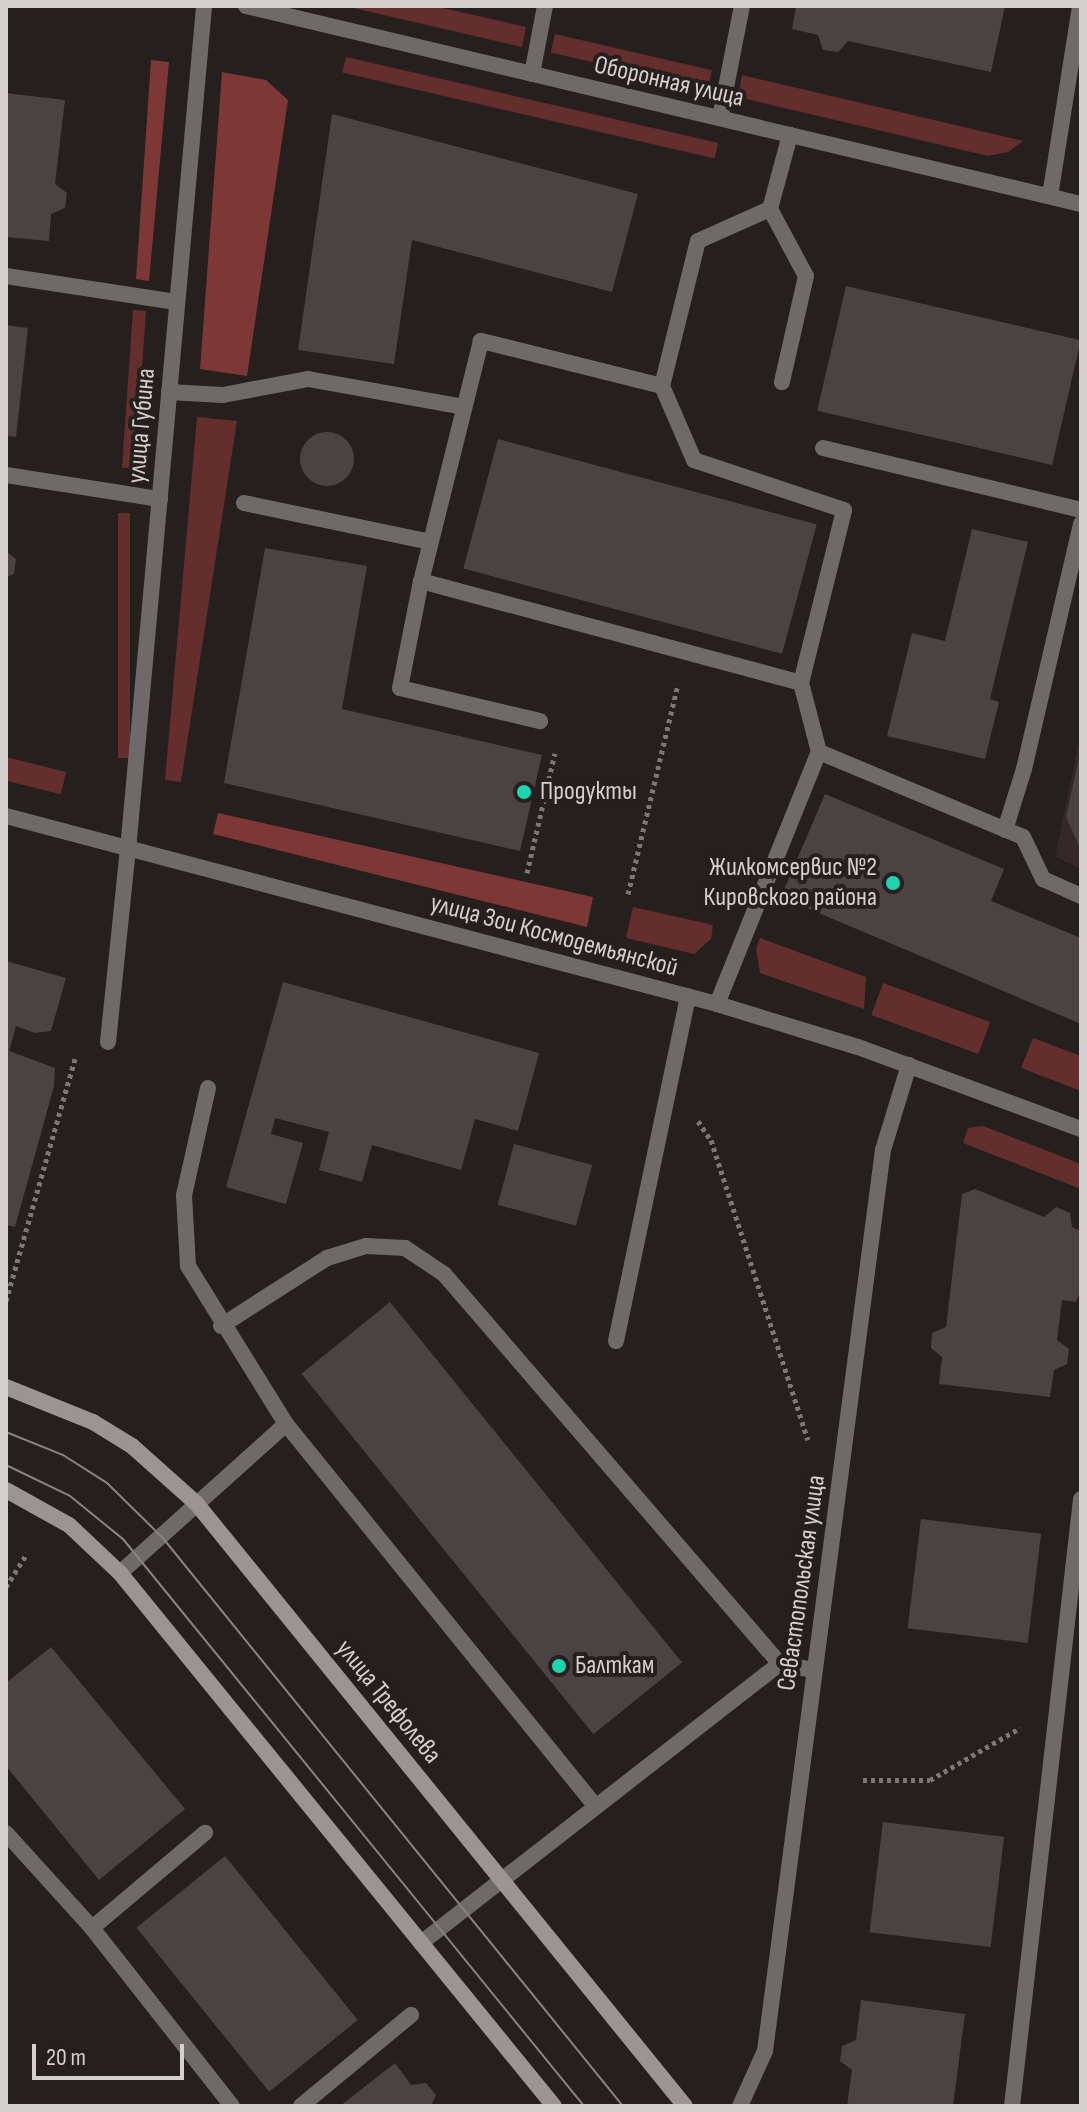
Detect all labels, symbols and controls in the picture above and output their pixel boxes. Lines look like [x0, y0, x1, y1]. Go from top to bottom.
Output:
street label: Оборонная улица [591, 50, 747, 114]
street label: улица Губина [121, 367, 163, 485]
place label: Продукты [540, 776, 637, 808]
marker: Продукты [515, 783, 533, 801]
place label: Жилкомсервис №2 Кировского района [704, 852, 877, 914]
marker: Жилкомсервис №2 Кировского района [884, 874, 902, 892]
street label: улица Зои Космодемьянской [427, 888, 681, 984]
street label: Севастопольская улица [771, 1473, 833, 1693]
street label: улица Трефолева [329, 1634, 447, 1770]
place label: Балткам [575, 1650, 655, 1682]
marker: Балткам [550, 1657, 568, 1675]
scale bar [36, 2028, 188, 2078]
text: 20 m [46, 2043, 86, 2072]

